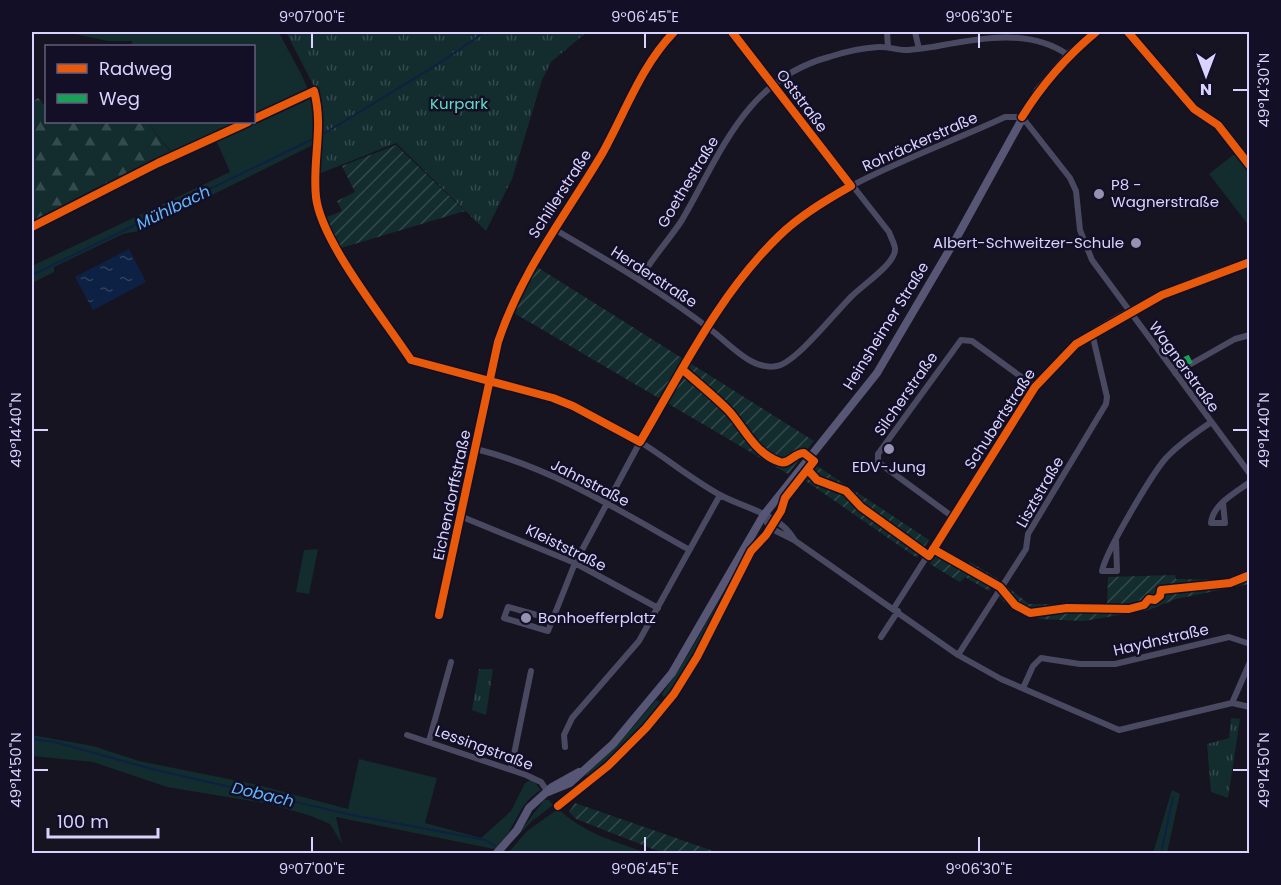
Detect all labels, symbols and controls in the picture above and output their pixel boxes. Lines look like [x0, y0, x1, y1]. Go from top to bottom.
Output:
text: 9°07'00"E [279, 6, 345, 27]
text: 9°06'45"E [611, 6, 679, 27]
text: 9°06'30"E [945, 6, 1013, 27]
legend [45, 45, 255, 123]
north arrow [1176, 45, 1236, 105]
text: 49°14'30"N [1253, 53, 1274, 127]
text: Radweg [99, 56, 172, 81]
street label: Oststraße [772, 65, 833, 136]
text: N [1200, 78, 1212, 101]
text: Weg [99, 86, 140, 111]
park label: Kurpark [430, 93, 488, 114]
street label: Rohräckerstraße [859, 107, 981, 176]
street label: Goethestraße [652, 132, 723, 232]
street label: Schillerstraße [523, 145, 596, 242]
place label: P8 - Wagnerstraße [1111, 174, 1219, 212]
water label: Mühlbach [132, 180, 214, 235]
marker: P8 - Wagnerstraße [1092, 187, 1106, 201]
place label: Albert-Schweitzer-Schule [933, 232, 1124, 253]
marker: Albert-Schweitzer-Schule [1129, 236, 1143, 250]
street label: Herderstraße [607, 241, 701, 312]
street label: Heinsheimer Straße [838, 258, 933, 394]
street label: Wagnerstraße [1144, 317, 1225, 417]
street label: Silcherstraße [869, 347, 942, 440]
street label: Schubertstraße [959, 364, 1040, 473]
text: 49°14'40"N [5, 392, 26, 468]
text: 49°14'40"N [1253, 392, 1274, 468]
street label: Eichendorffstraße [427, 428, 476, 562]
marker: EDV-Jung [882, 442, 896, 456]
street label: Lisztstraße [1011, 452, 1068, 531]
street label: Jahnstraße [547, 454, 633, 511]
place label: EDV-Jung [852, 456, 926, 477]
street label: Kleiststraße [522, 519, 610, 576]
place label: Bonhoefferplatz [538, 607, 656, 628]
marker: Bonhoefferplatz [519, 611, 533, 625]
street label: Haydnstraße [1111, 618, 1211, 661]
street label: Lessingstraße [432, 720, 536, 775]
text: 49°14'50"N [5, 732, 26, 808]
text: 49°14'50"N [1253, 732, 1274, 808]
water label: Dobach [230, 776, 296, 813]
scale bar [48, 801, 158, 839]
text: 100 m [57, 809, 109, 834]
text: 9°07'00"E [279, 858, 345, 879]
text: 9°06'45"E [611, 858, 679, 879]
text: 9°06'30"E [945, 858, 1013, 879]

